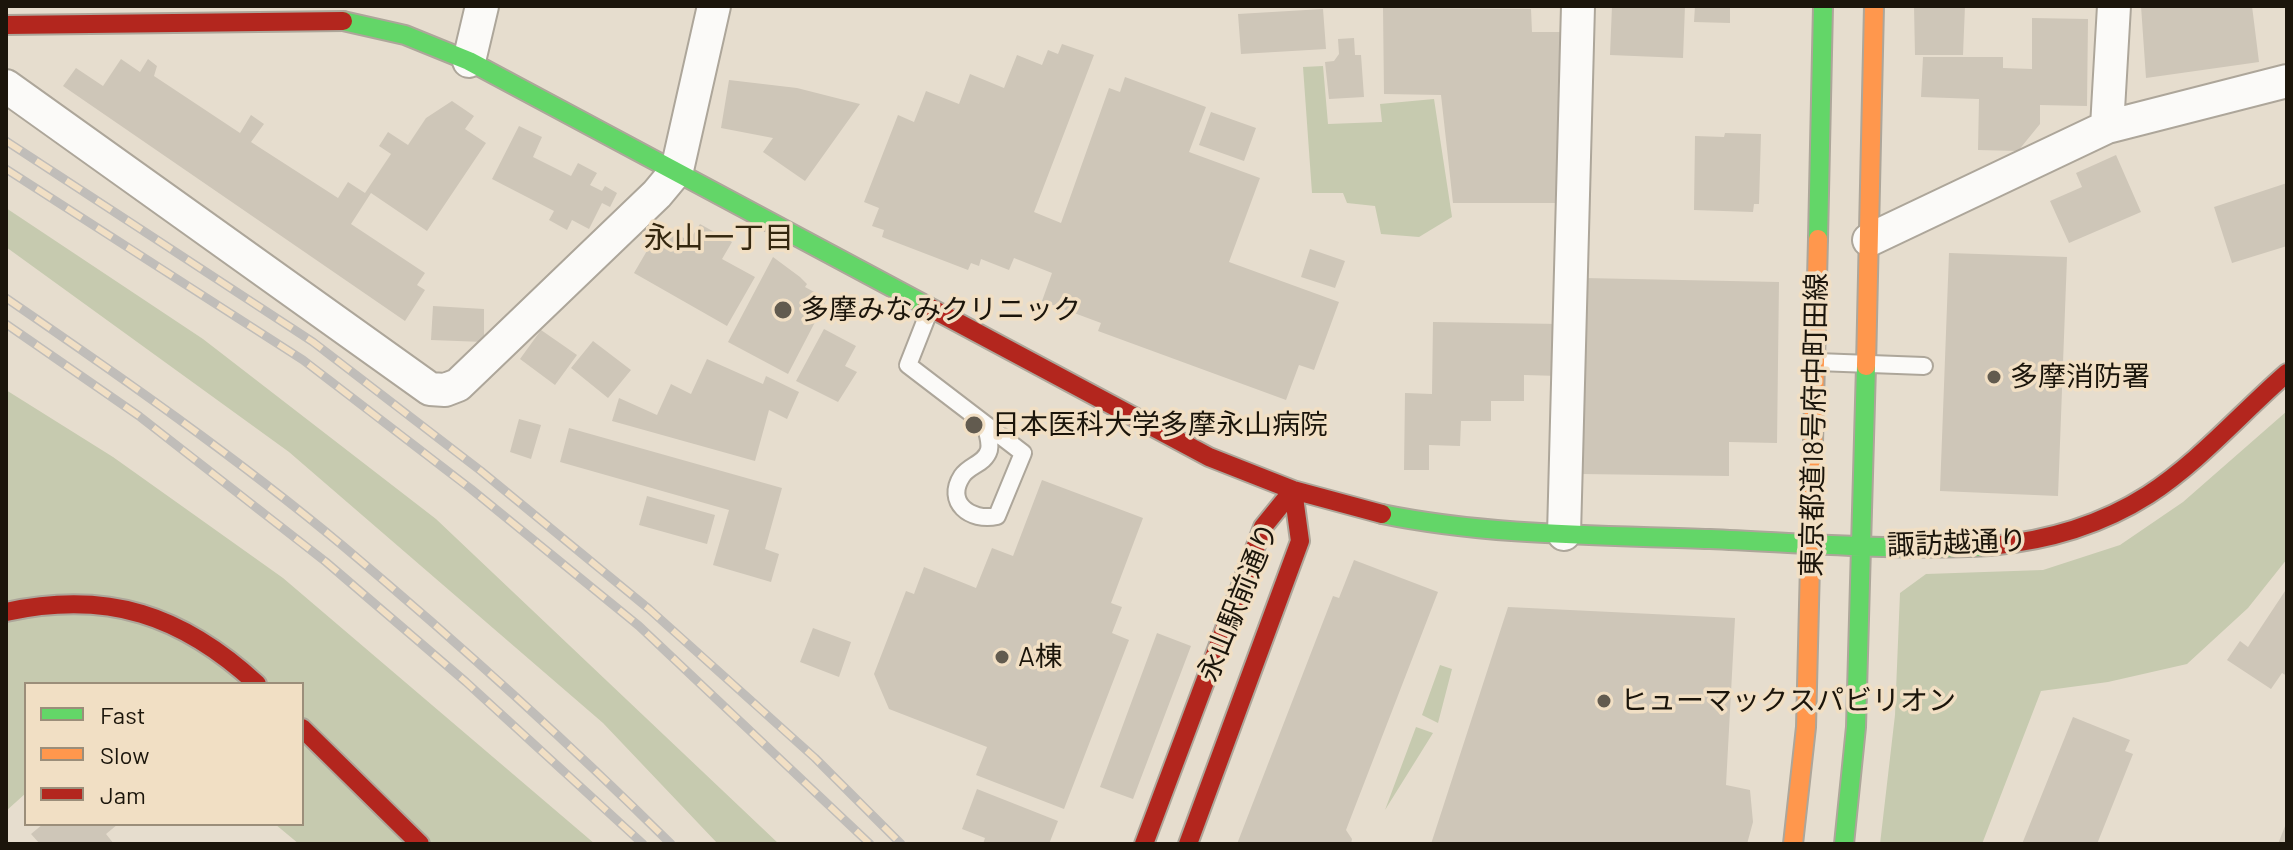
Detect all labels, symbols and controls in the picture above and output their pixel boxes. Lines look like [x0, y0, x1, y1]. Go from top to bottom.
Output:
district label: 永山一丁目 [644, 220, 794, 256]
street label: 東京都道18号府中町田線 [1795, 273, 1833, 577]
place label: 多摩みなみクリニック [801, 293, 1081, 327]
marker: 多摩みなみクリニック [772, 299, 794, 321]
place label: 多摩消防署 [2010, 360, 2150, 394]
marker: 多摩消防署 [1985, 368, 2003, 386]
place label: 日本医科大学多摩永山病院 [992, 408, 1328, 442]
marker: 日本医科大学多摩永山病院 [963, 414, 985, 436]
street label: 永山駅前通り [1191, 518, 1285, 686]
street label: 諏訪越通り [1886, 524, 2028, 562]
place label: A棟 [1018, 640, 1063, 674]
marker: A棟 [993, 648, 1011, 666]
legend [24, 682, 304, 826]
place label: ヒューマックスパビリオン [1620, 684, 1956, 718]
marker: ヒューマックスパビリオン [1595, 692, 1613, 710]
text: Fast [100, 700, 145, 729]
text: Slow [100, 740, 149, 769]
text: Jam [100, 780, 146, 809]

